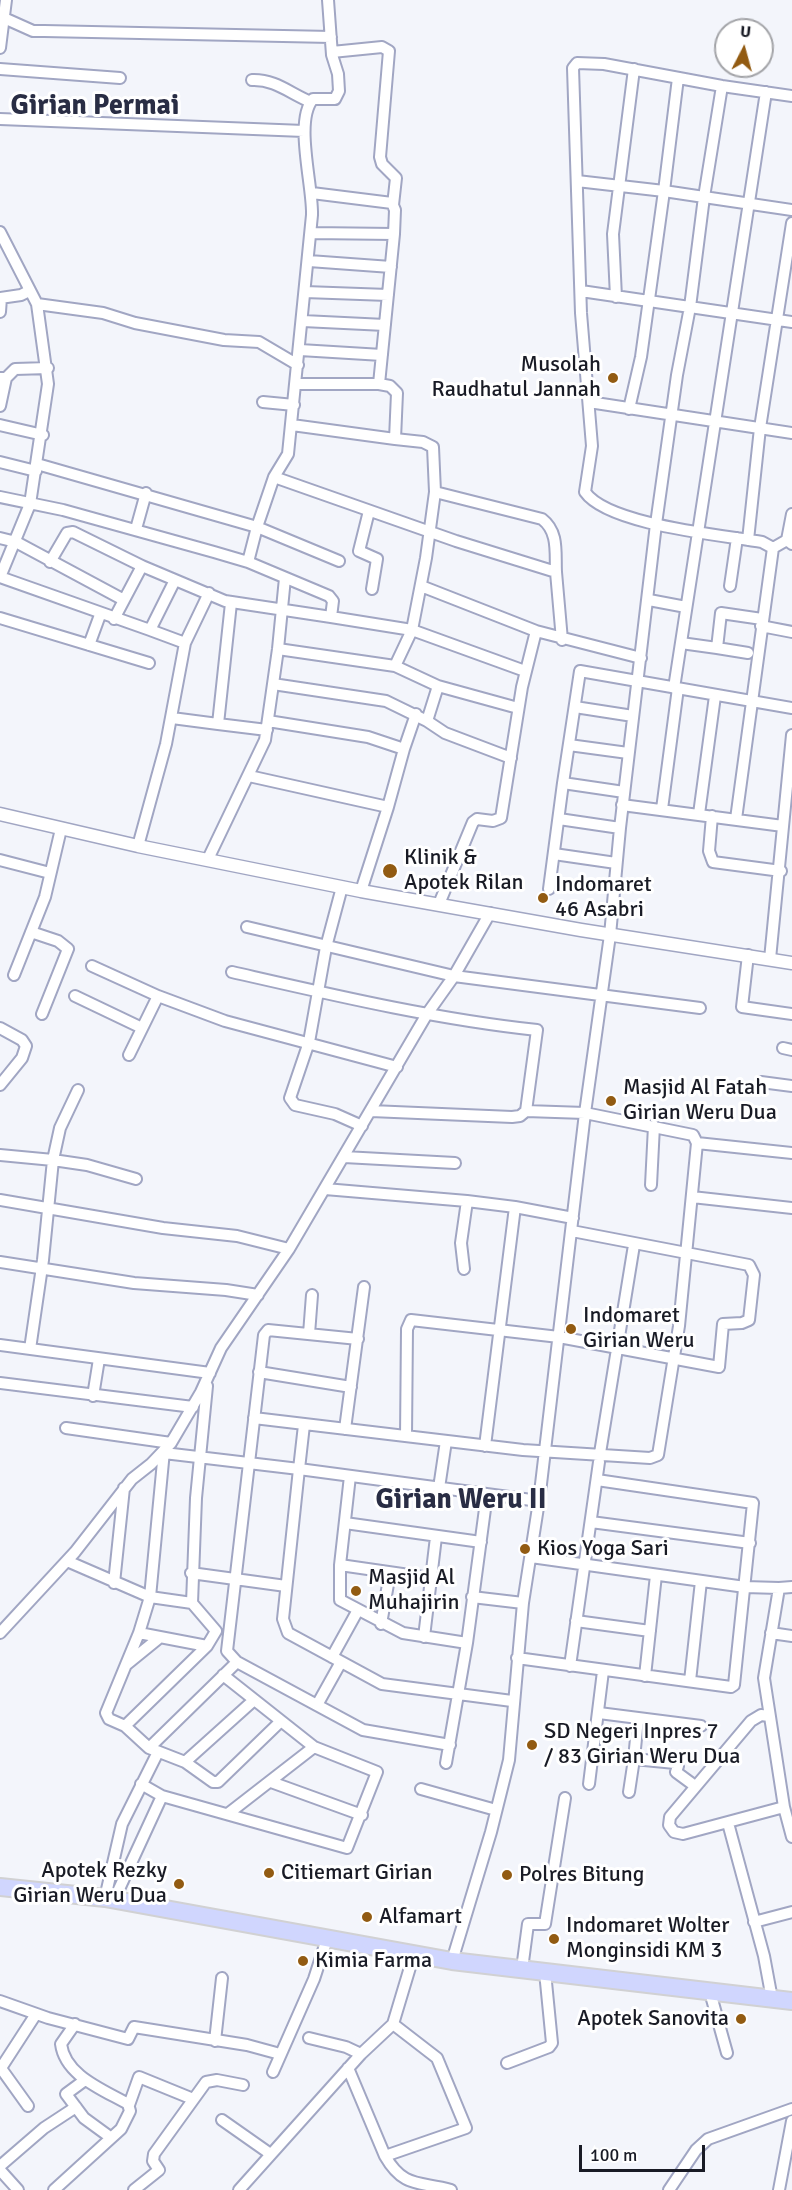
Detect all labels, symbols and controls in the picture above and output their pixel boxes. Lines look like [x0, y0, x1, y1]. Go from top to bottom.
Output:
north arrow [714, 18, 774, 78]
text: U [739, 22, 752, 43]
district label: Girian Permai [11, 90, 179, 124]
place label: Musolah Raudhatul Jannah [432, 352, 601, 404]
marker: Musolah Raudhatul Jannah [606, 371, 620, 385]
place label: Klinik & Apotek Rilan [404, 845, 524, 896]
marker: Klinik & Apotek Rilan [381, 862, 399, 880]
place label: Indomaret 46 Asabri [555, 872, 652, 924]
marker: Indomaret 46 Asabri [536, 891, 550, 905]
place label: Masjid Al Fatah Girian Weru Dua [623, 1075, 777, 1126]
marker: Masjid Al Fatah Girian Weru Dua [604, 1094, 618, 1108]
place label: Indomaret Girian Weru [583, 1303, 695, 1354]
marker: Indomaret Girian Weru [564, 1322, 578, 1336]
district label: Girian Weru II [376, 1484, 546, 1518]
place label: Kios Yoga Sari [537, 1536, 669, 1562]
marker: Kios Yoga Sari [518, 1542, 532, 1556]
place label: Masjid Al Muhajirin [368, 1565, 459, 1616]
marker: Masjid Al Muhajirin [349, 1584, 363, 1598]
place label: SD Negeri Inpres 7 / 83 Girian Weru Dua [544, 1719, 741, 1771]
marker: SD Negeri Inpres 7 / 83 Girian Weru Dua [525, 1738, 539, 1752]
place label: Apotek Rezky Girian Weru Dua [13, 1858, 167, 1910]
place label: Citiemart Girian [281, 1860, 432, 1886]
place label: Polres Bitung [519, 1862, 644, 1888]
marker: Citiemart Girian [262, 1866, 276, 1880]
marker: Polres Bitung [500, 1868, 514, 1882]
marker: Apotek Rezky Girian Weru Dua [172, 1877, 186, 1891]
place label: Alfamart [379, 1904, 462, 1930]
marker: Alfamart [360, 1910, 374, 1924]
place label: Indomaret Wolter Monginsidi KM 3 [566, 1913, 729, 1964]
marker: Indomaret Wolter Monginsidi KM 3 [547, 1932, 561, 1946]
place label: Kimia Farma [315, 1948, 432, 1974]
marker: Kimia Farma [296, 1954, 310, 1968]
place label: Apotek Sanovita [577, 2006, 729, 2032]
marker: Apotek Sanovita [734, 2012, 748, 2026]
scale bar [582, 2133, 708, 2171]
text: 100 m [590, 2144, 637, 2166]

